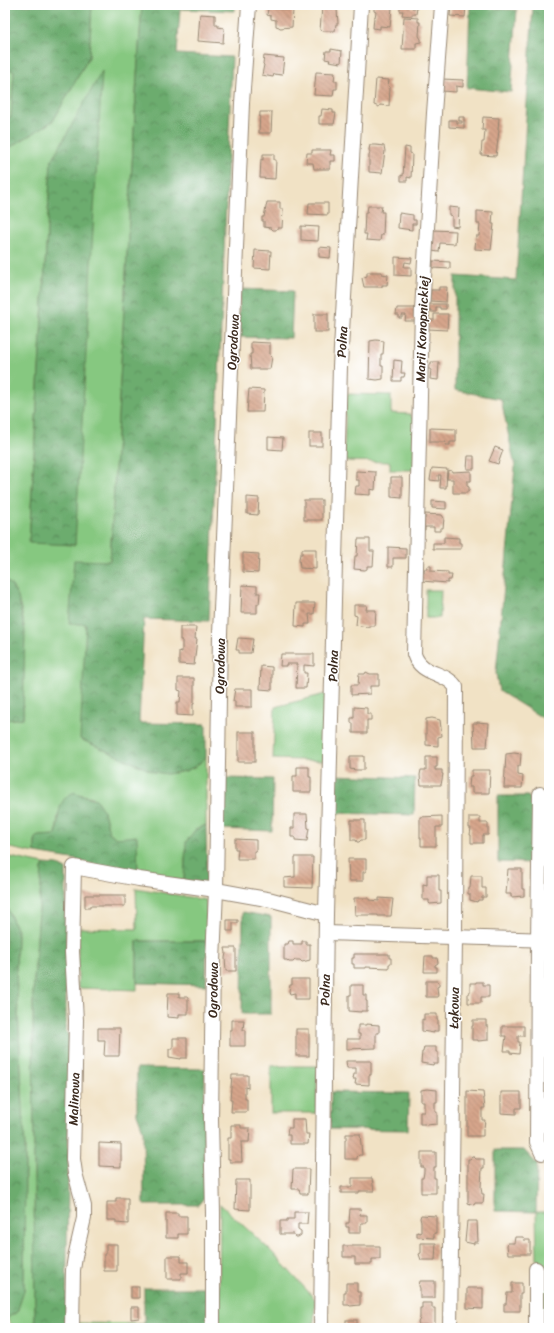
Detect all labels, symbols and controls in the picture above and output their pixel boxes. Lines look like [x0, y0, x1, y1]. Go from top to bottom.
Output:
street label: Marii Konopnickiej [409, 275, 435, 383]
street label: Ogrodowa [220, 313, 246, 371]
street label: Polna [330, 325, 354, 358]
street label: Ogrodowa [208, 637, 232, 694]
street label: Polna [321, 649, 345, 682]
street label: Ogrodowa [201, 961, 225, 1018]
street label: Polna [313, 973, 337, 1006]
street label: Łąkowa [442, 987, 466, 1029]
street label: Malinowa [62, 1071, 86, 1126]

